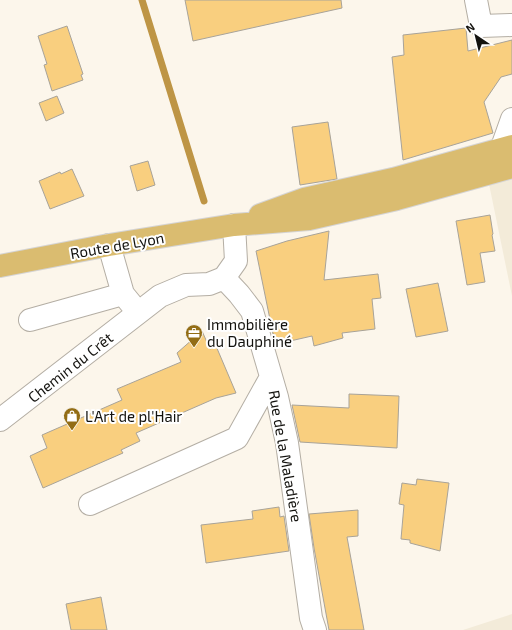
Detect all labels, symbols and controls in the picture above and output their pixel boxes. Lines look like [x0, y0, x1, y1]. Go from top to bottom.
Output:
north arrow [456, 16, 496, 56]
text: N [463, 20, 477, 35]
street label: Route de Lyon [69, 228, 165, 262]
place label: Immobilière du Dauphiné [207, 315, 292, 350]
office icon: Immobilière du Dauphiné [184, 323, 204, 348]
street label: Chemin du Crêt [24, 328, 116, 406]
street label: Rue de la Maladière [266, 389, 306, 523]
shop icon: L'Art de pl'Hair [62, 406, 82, 431]
place label: L'Art de pl'Hair [85, 407, 182, 425]

